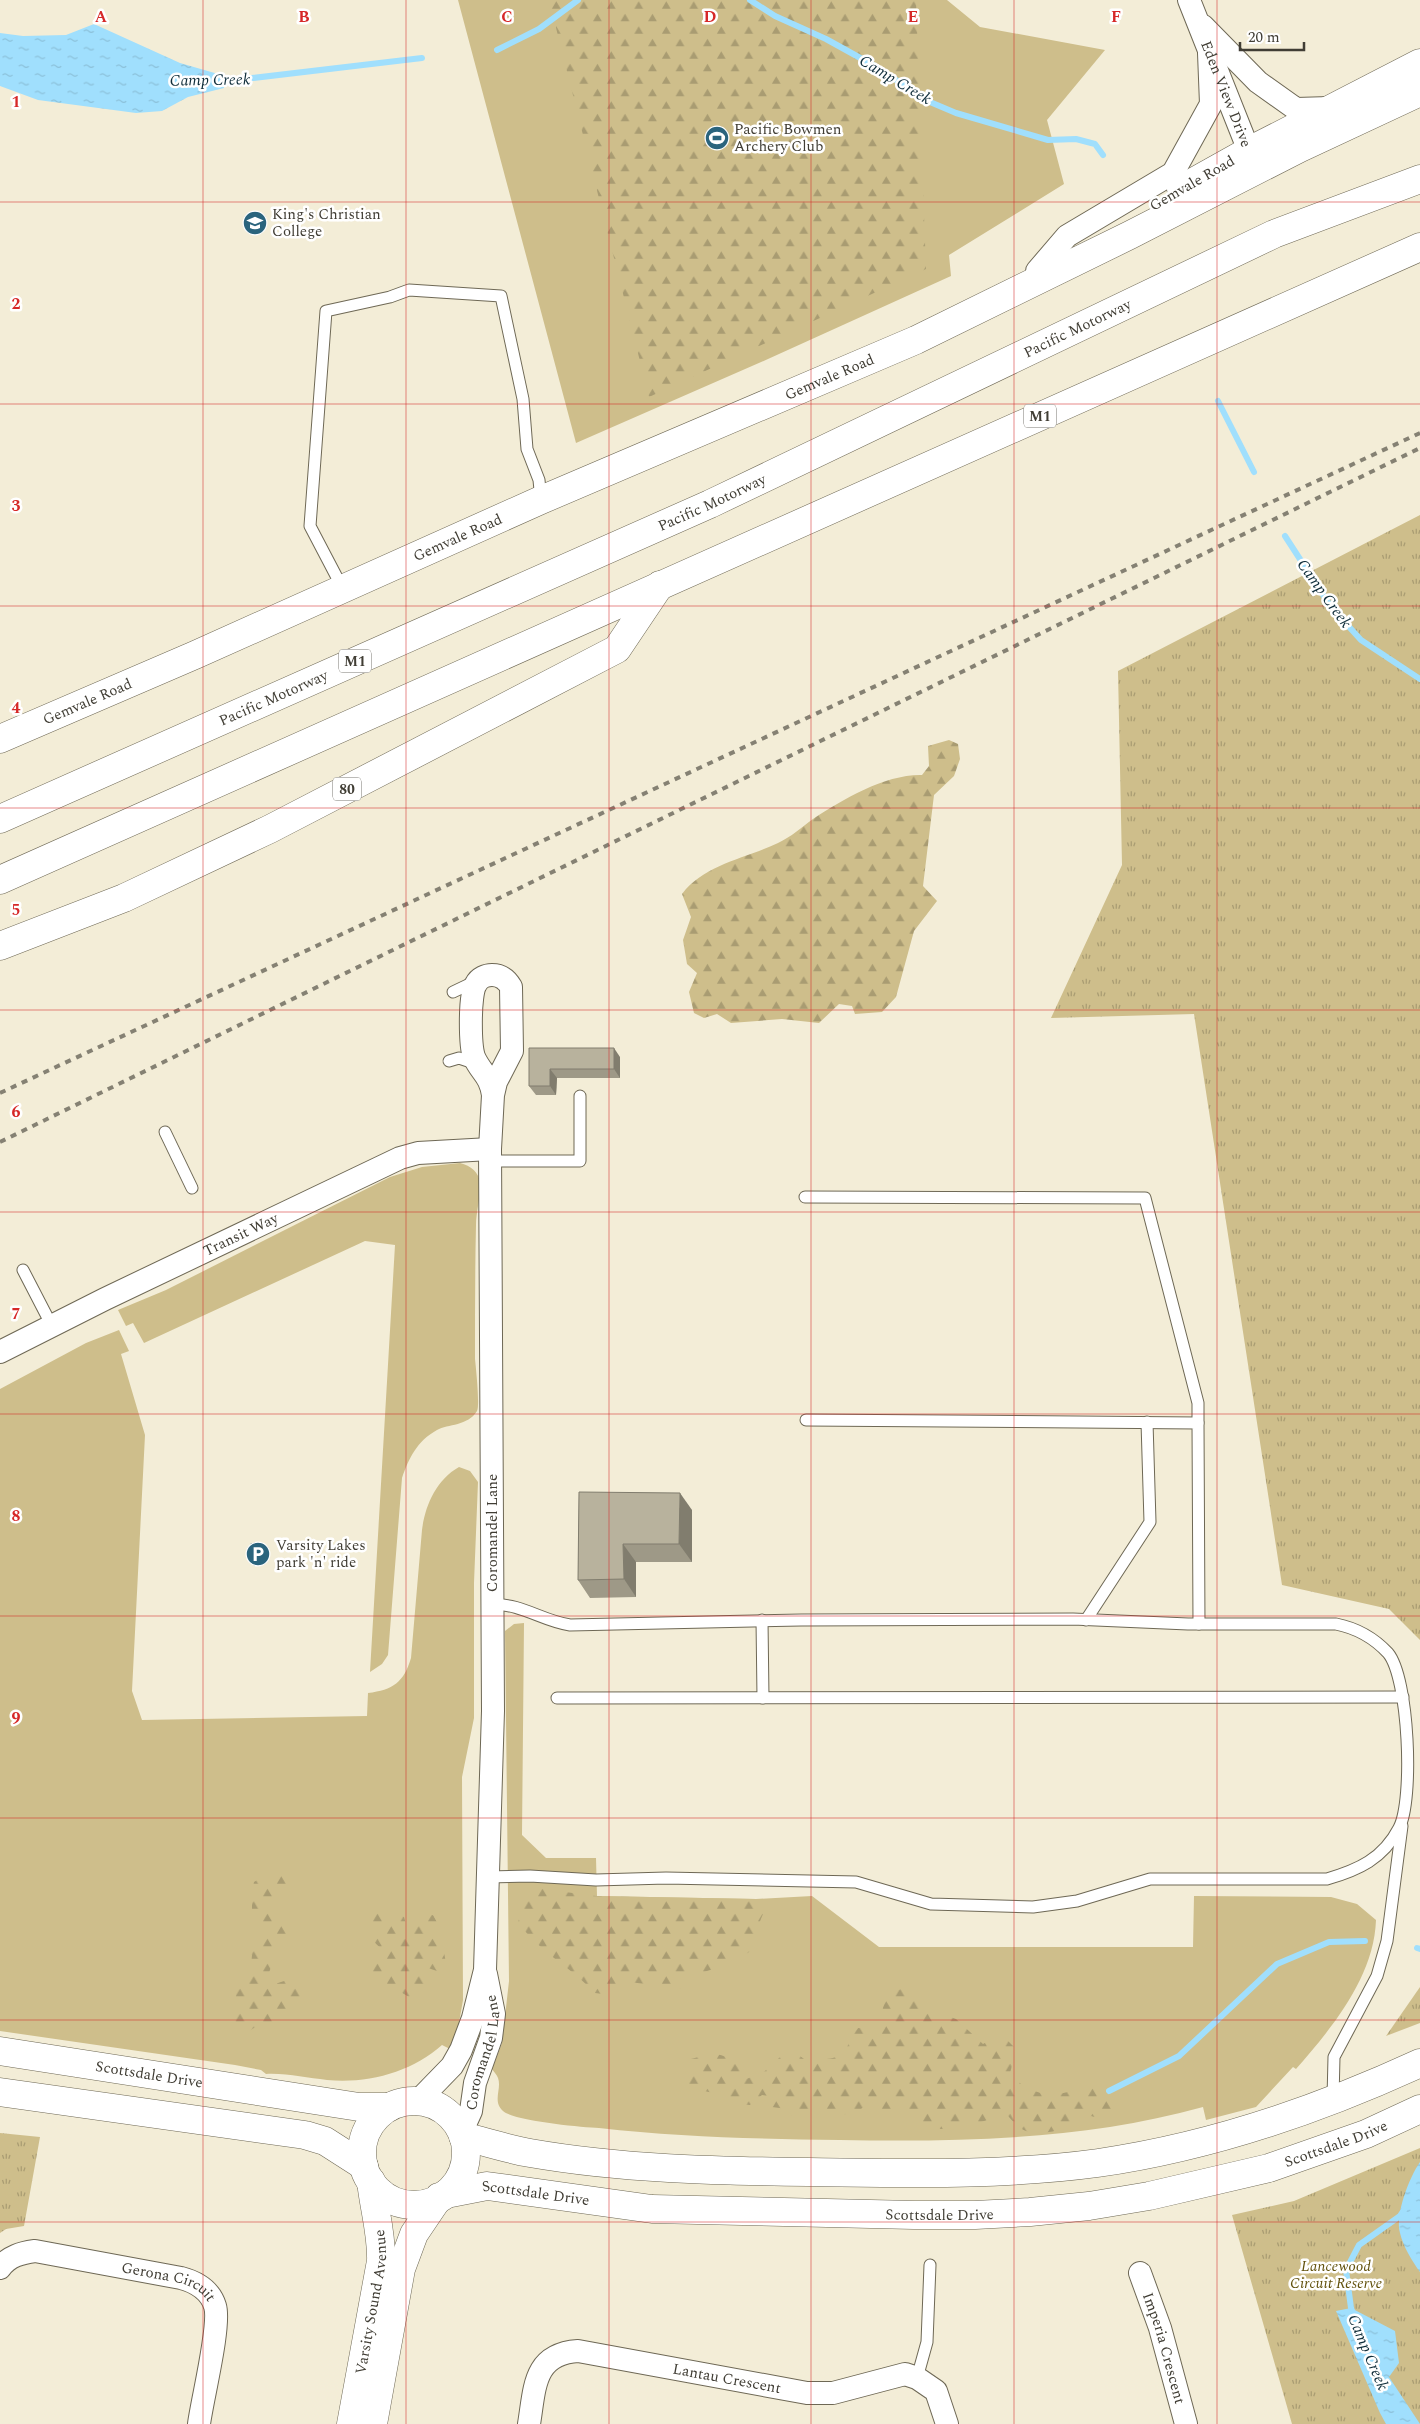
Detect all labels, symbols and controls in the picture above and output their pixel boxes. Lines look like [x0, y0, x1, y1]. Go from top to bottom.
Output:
text: A [95, 5, 108, 29]
text: B [298, 5, 310, 29]
text: C [501, 5, 513, 29]
text: D [704, 5, 717, 29]
text: E [908, 5, 918, 29]
text: F [1111, 5, 1121, 29]
scale bar [1240, 20, 1304, 52]
text: 20 m [1248, 26, 1280, 49]
street label: Eden View Drive [1194, 37, 1257, 151]
water label: Camp Creek [855, 49, 937, 111]
water label: Camp Creek [169, 67, 251, 93]
text: 1 [12, 90, 20, 114]
place label: Pacific Bowmen Archery Club [734, 118, 842, 158]
sports icon: Pacific Bowmen Archery Club [704, 125, 730, 151]
street label: Gemvale Road [1145, 150, 1239, 217]
place label: King's Christian College [272, 203, 381, 243]
school or university icon: King's Christian College [242, 210, 268, 236]
text: 2 [12, 292, 21, 316]
street label: Pacific Motorway [1020, 293, 1136, 364]
street label: Gemvale Road [781, 348, 878, 407]
road number: M1 [1024, 404, 1056, 428]
street label: Pacific Motorway [654, 468, 771, 538]
text: 3 [12, 494, 21, 518]
street label: Gemvale Road [410, 508, 506, 568]
water label: Camp Creek [1291, 554, 1358, 634]
road number: M1 [339, 649, 371, 672]
street label: Pacific Motorway [215, 664, 332, 732]
street label: Gemvale Road [39, 672, 136, 731]
text: 4 [12, 696, 21, 720]
road number: 80 [333, 778, 361, 801]
text: 5 [12, 898, 20, 922]
text: 6 [12, 1100, 21, 1124]
street label: Transit Way [199, 1206, 283, 1262]
text: 7 [12, 1302, 21, 1326]
street label: Coromandel Lane [481, 1474, 504, 1592]
text: 8 [12, 1504, 21, 1528]
place label: Varsity Lakes park 'n' ride [276, 1534, 366, 1574]
parking icon: Varsity Lakes park 'n' ride [245, 1541, 271, 1567]
text: 9 [12, 1706, 21, 1730]
street label: Coromandel Lane [460, 1993, 506, 2112]
street label: Scottsdale Drive [94, 2055, 205, 2094]
street label: Scottsdale Drive [1281, 2115, 1392, 2174]
street label: Scottsdale Drive [480, 2175, 591, 2212]
street label: Scottsdale Drive [885, 2203, 994, 2227]
street label: Varsity Sound Avenue [349, 2228, 393, 2376]
park label: Lancewood Circuit Reserve [1290, 2255, 1382, 2295]
street label: Gerona Circuit [119, 2256, 222, 2306]
street label: Imperia Crescent [1136, 2289, 1191, 2407]
water label: Camp Creek [1341, 2311, 1395, 2395]
street label: Lantau Crescent [671, 2358, 783, 2400]

